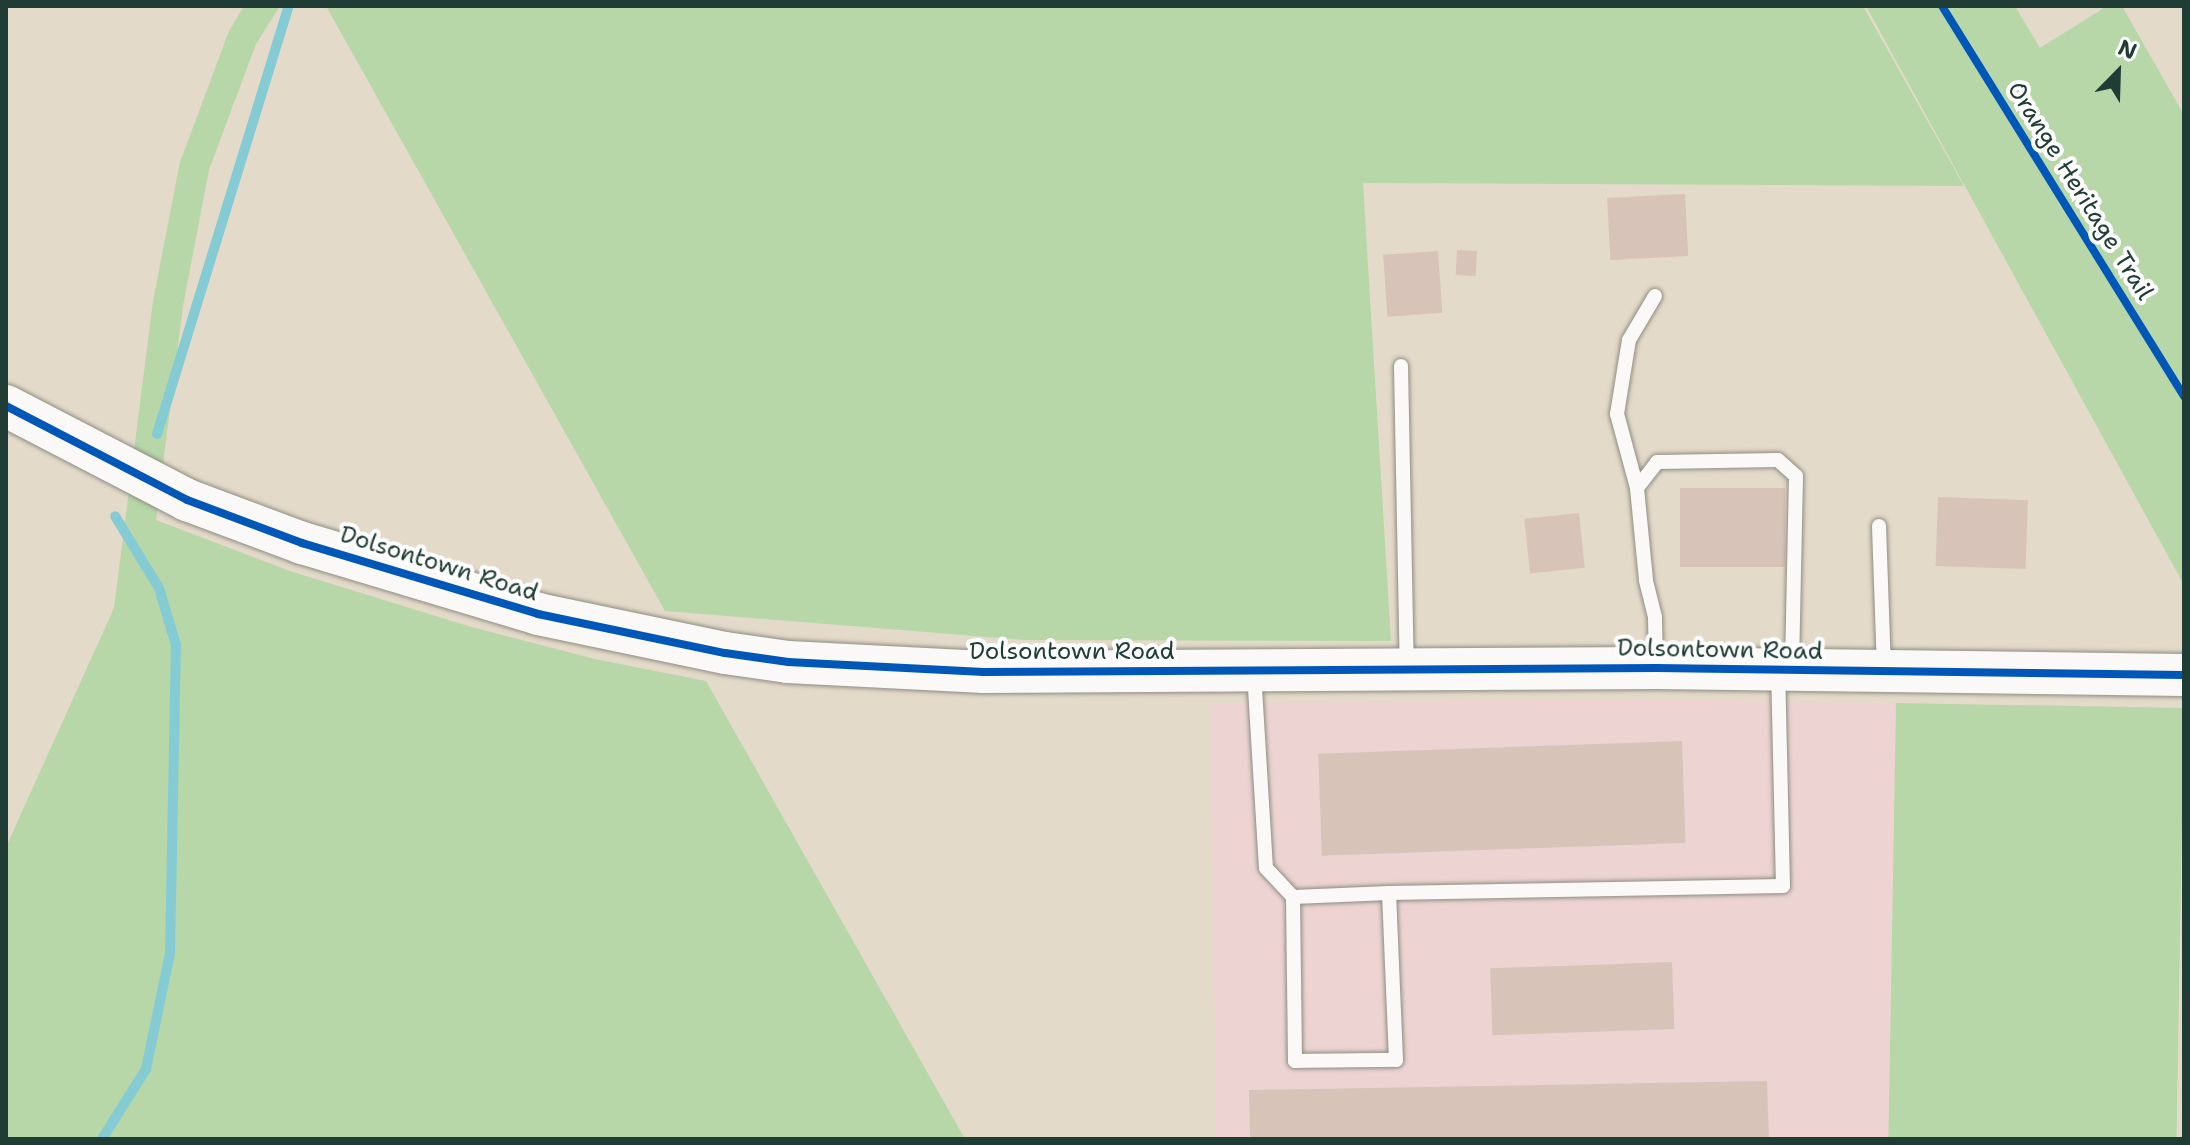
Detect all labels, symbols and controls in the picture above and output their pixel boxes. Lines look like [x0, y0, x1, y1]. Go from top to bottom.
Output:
north arrow [2078, 32, 2158, 112]
text: N [2114, 33, 2141, 66]
street label: Orange Heritage Trail [2001, 76, 2159, 306]
street label: Dolsontown Road [336, 520, 542, 608]
street label: Dolsontown Road [1617, 634, 1823, 666]
street label: Dolsontown Road [969, 638, 1175, 666]

